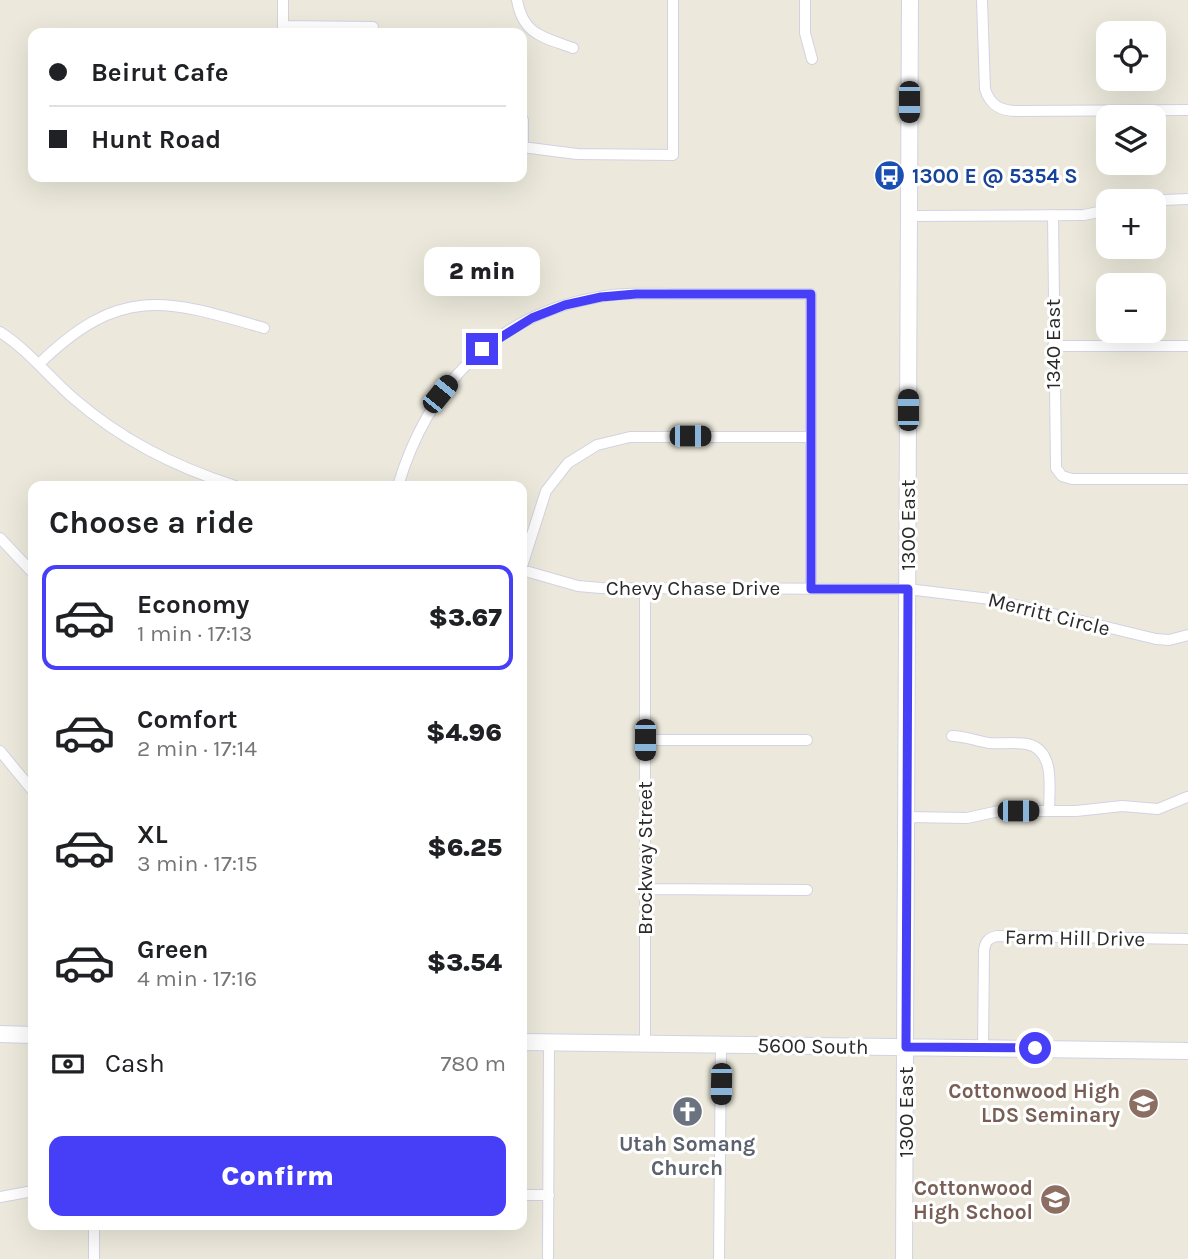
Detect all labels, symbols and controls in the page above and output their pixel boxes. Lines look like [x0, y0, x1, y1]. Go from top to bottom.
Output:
map controls [1096, 21, 1166, 343]
button: locate [1096, 21, 1166, 91]
text: Beirut Cafe [91, 57, 229, 88]
car [899, 81, 920, 123]
button: layers [1096, 105, 1166, 175]
text: Hunt Road [91, 124, 221, 155]
bus stop icon: 1300 E @ 5354 S [872, 159, 906, 193]
place label: 1300 E @ 5354 S [912, 164, 1078, 188]
button: + [1096, 189, 1166, 259]
callout: 2 min [424, 247, 540, 296]
text: 2 min [449, 258, 515, 285]
button: − [1096, 273, 1166, 343]
street label: 1340 East [1041, 298, 1065, 389]
route end [466, 333, 498, 365]
car [419, 371, 462, 417]
car [898, 389, 919, 431]
car [670, 426, 712, 447]
street label: 1300 East [896, 479, 920, 571]
text: Choose a ride [49, 504, 254, 541]
street label: Chevy Chase Drive [606, 576, 780, 600]
icon: car [53, 586, 116, 649]
street label: Merritt Circle [985, 587, 1113, 641]
text: Economy [137, 589, 249, 620]
text: $3.67 [428, 602, 502, 633]
text: 1 min · 17:13 [137, 620, 252, 647]
icon: car [53, 701, 116, 764]
text: Comfort [137, 704, 238, 735]
text: $4.96 [426, 717, 502, 748]
car [635, 719, 656, 761]
text: 2 min · 17:14 [137, 735, 257, 762]
street label: Brockway Street [633, 781, 657, 935]
car [998, 801, 1040, 822]
icon: car [53, 816, 116, 879]
text: XL [137, 819, 168, 850]
text: $6.25 [427, 832, 502, 863]
text: 3 min · 17:15 [137, 850, 258, 877]
street label: Farm Hill Drive [1005, 925, 1145, 951]
icon: car [53, 931, 116, 994]
text: Green [137, 934, 209, 965]
text: $3.54 [427, 947, 502, 978]
text: 4 min · 17:16 [137, 965, 257, 992]
route start [1019, 1032, 1051, 1064]
street label: 5600 South [757, 1033, 869, 1059]
icon: cash [49, 1045, 87, 1083]
text: Cash [105, 1048, 165, 1079]
text: 780 m [440, 1050, 506, 1077]
car [711, 1063, 732, 1105]
street label: 1300 East [894, 1066, 918, 1158]
place label: Cottonwood High LDS Seminary [948, 1079, 1120, 1127]
school or university icon: Cottonwood High LDS Seminary [1126, 1086, 1160, 1120]
church icon: Utah Somang Church [670, 1095, 704, 1129]
place label: Utah Somang Church [619, 1132, 755, 1180]
button: Confirm [49, 1136, 506, 1216]
place label: Cottonwood High School [913, 1176, 1033, 1224]
school or university icon: Cottonwood High School [1039, 1183, 1073, 1217]

